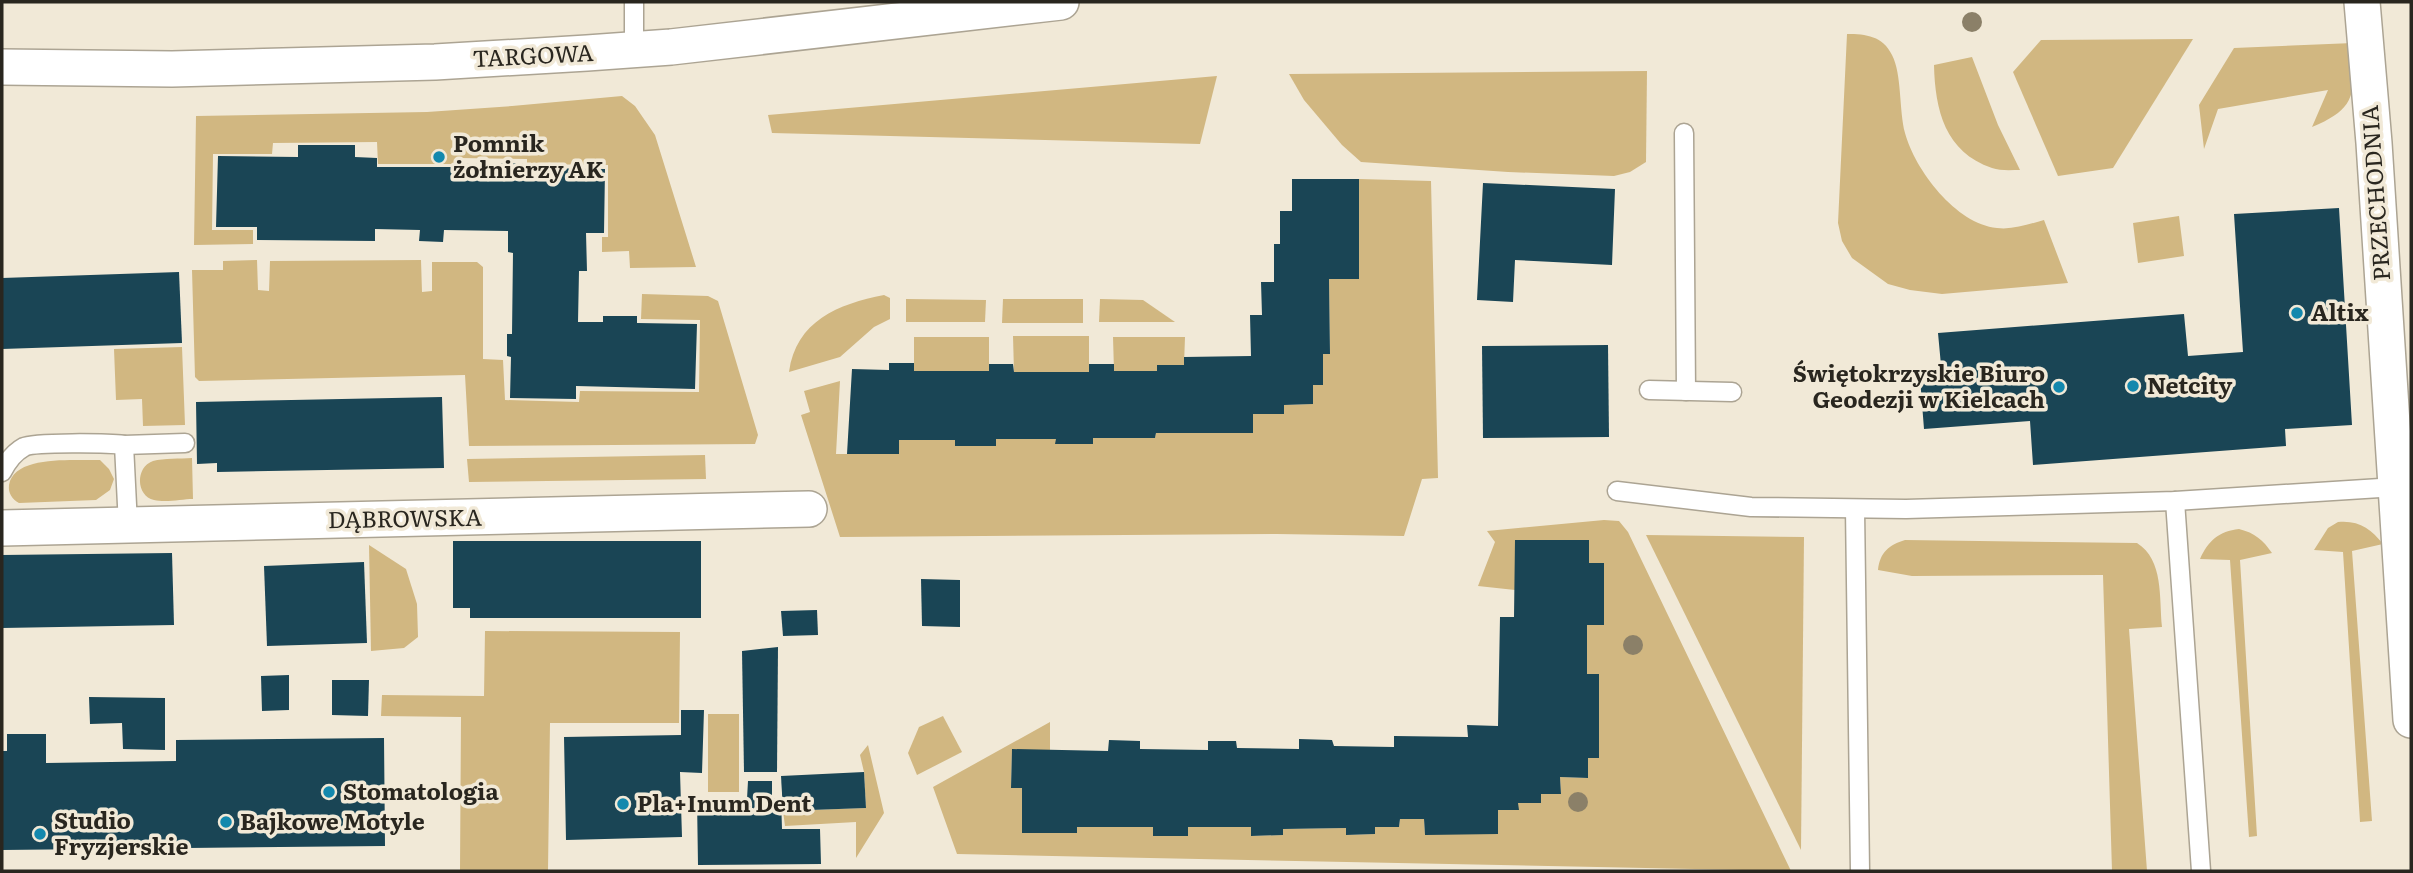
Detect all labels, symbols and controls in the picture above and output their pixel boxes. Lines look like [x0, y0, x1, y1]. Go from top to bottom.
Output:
street label: TARGOWA [471, 34, 594, 74]
street label: PRZECHODNIA [2351, 104, 2397, 282]
place label: Pomnik żołnierzy AK [453, 125, 604, 185]
marker: Pomnik żołnierzy AK [431, 149, 447, 165]
place label: Altix [2311, 294, 2369, 328]
marker: Altix [2289, 305, 2305, 321]
place label: Świętokrzyskie Biuro Geodezji w Kielcach [1793, 355, 2045, 415]
place label: Netcity [2147, 367, 2232, 401]
marker: Netcity [2125, 378, 2141, 394]
marker: Świętokrzyskie Biuro Geodezji w Kielcach [2051, 379, 2067, 395]
street label: DĄBROWSKA [328, 499, 482, 535]
place label: Stomatologia [343, 773, 499, 807]
marker: Stomatologia [321, 784, 337, 800]
place label: Pla+Inum Dent [637, 785, 811, 819]
marker: Pla+Inum Dent [615, 796, 631, 812]
place label: Studio Fryzjerskie [54, 802, 189, 862]
place label: Bajkowe Motyle [240, 803, 425, 837]
marker: Bajkowe Motyle [218, 814, 234, 830]
marker: Studio Fryzjerskie [32, 826, 48, 842]

